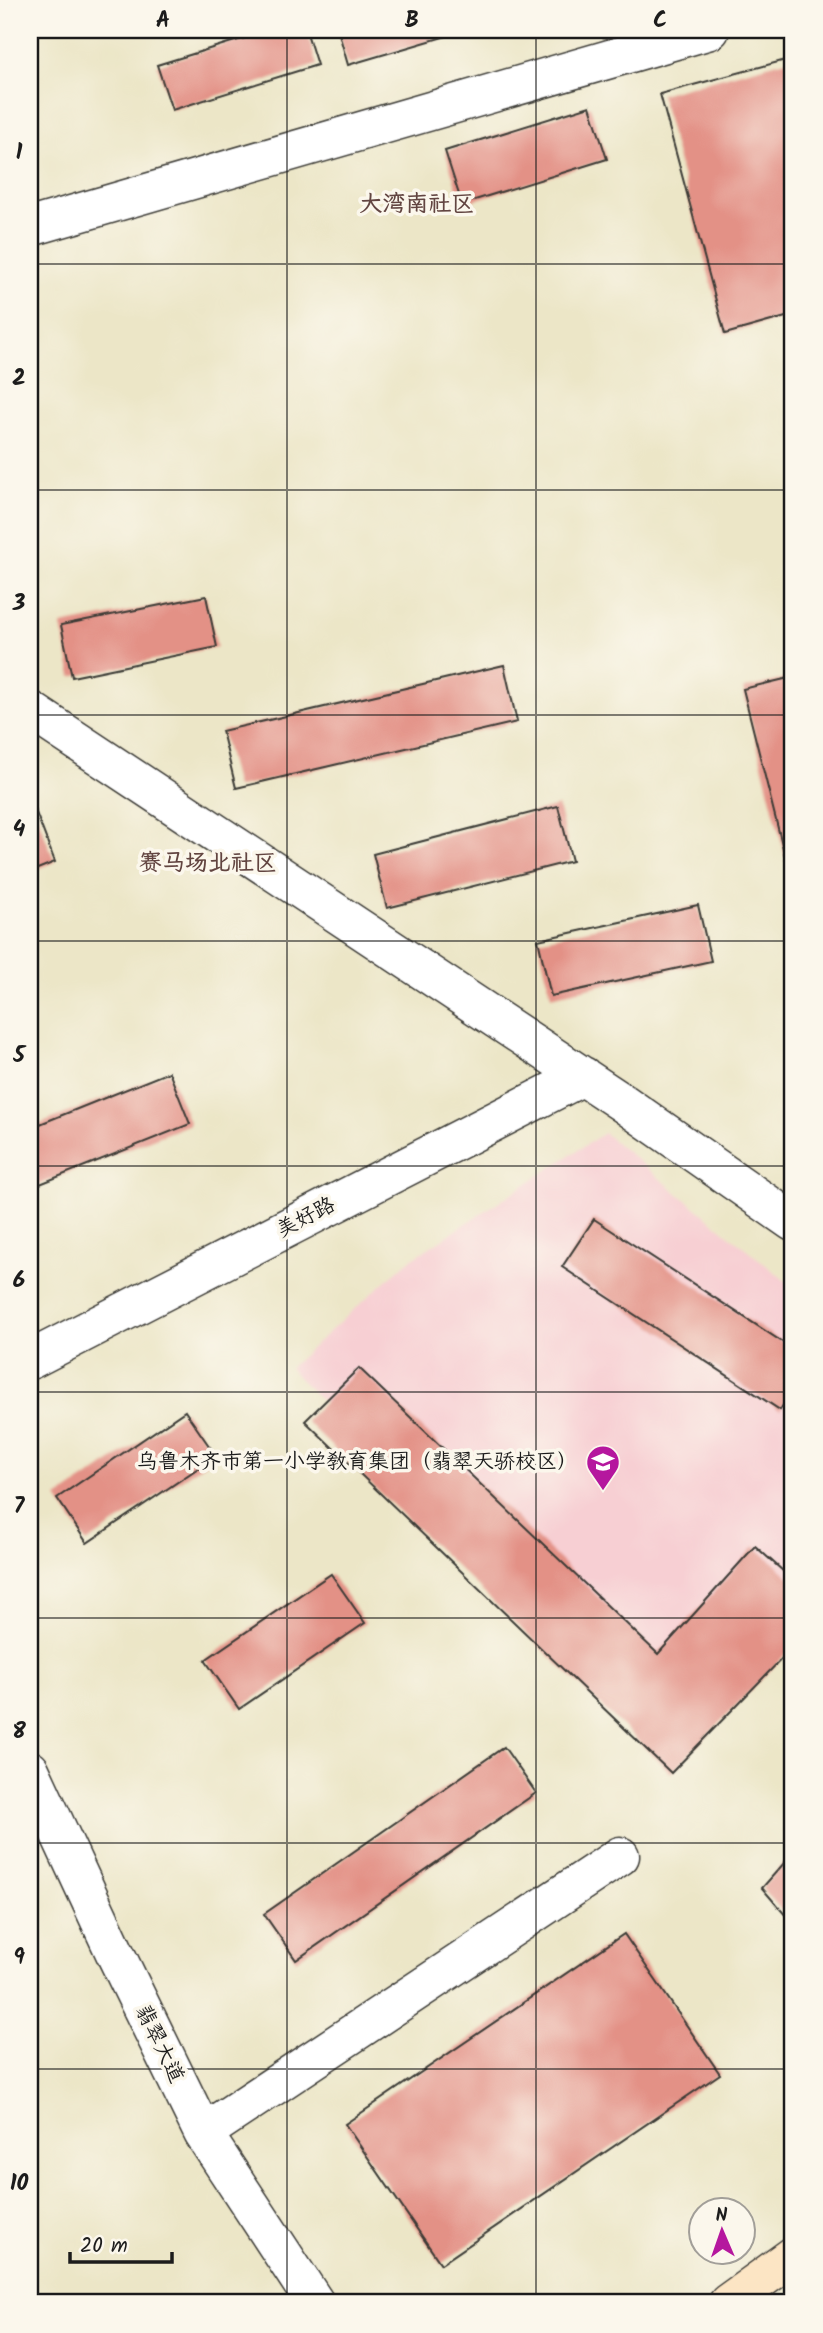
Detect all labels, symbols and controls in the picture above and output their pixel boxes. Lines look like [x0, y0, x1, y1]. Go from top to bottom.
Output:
text: A [156, 3, 170, 39]
text: B [405, 3, 419, 39]
text: C [653, 3, 667, 39]
text: 1 [16, 135, 23, 171]
district label: 大湾南社区 [360, 187, 475, 223]
text: 2 [12, 361, 26, 397]
text: 3 [12, 586, 26, 622]
text: 4 [13, 812, 26, 848]
district label: 赛马场北社区 [139, 846, 277, 882]
text: 5 [12, 1038, 27, 1074]
street label: 美好路 [270, 1189, 342, 1247]
text: 6 [13, 1263, 25, 1299]
school or university icon: 乌鲁木齐市第一小学教育集团（翡翠天骄校区） [584, 1443, 622, 1492]
place label: 乌鲁木齐市第一小学教育集团（翡翠天骄校区） [137, 1446, 578, 1479]
text: 7 [14, 1489, 26, 1525]
text: 8 [12, 1714, 26, 1750]
text: 9 [13, 1940, 25, 1976]
street label: 翡翠大道 [126, 1999, 192, 2089]
text: 10 [10, 2166, 29, 2202]
north arrow [686, 2196, 756, 2266]
text: N [715, 2201, 728, 2231]
scale bar [70, 2221, 172, 2265]
text: 20 m [80, 2230, 128, 2263]

